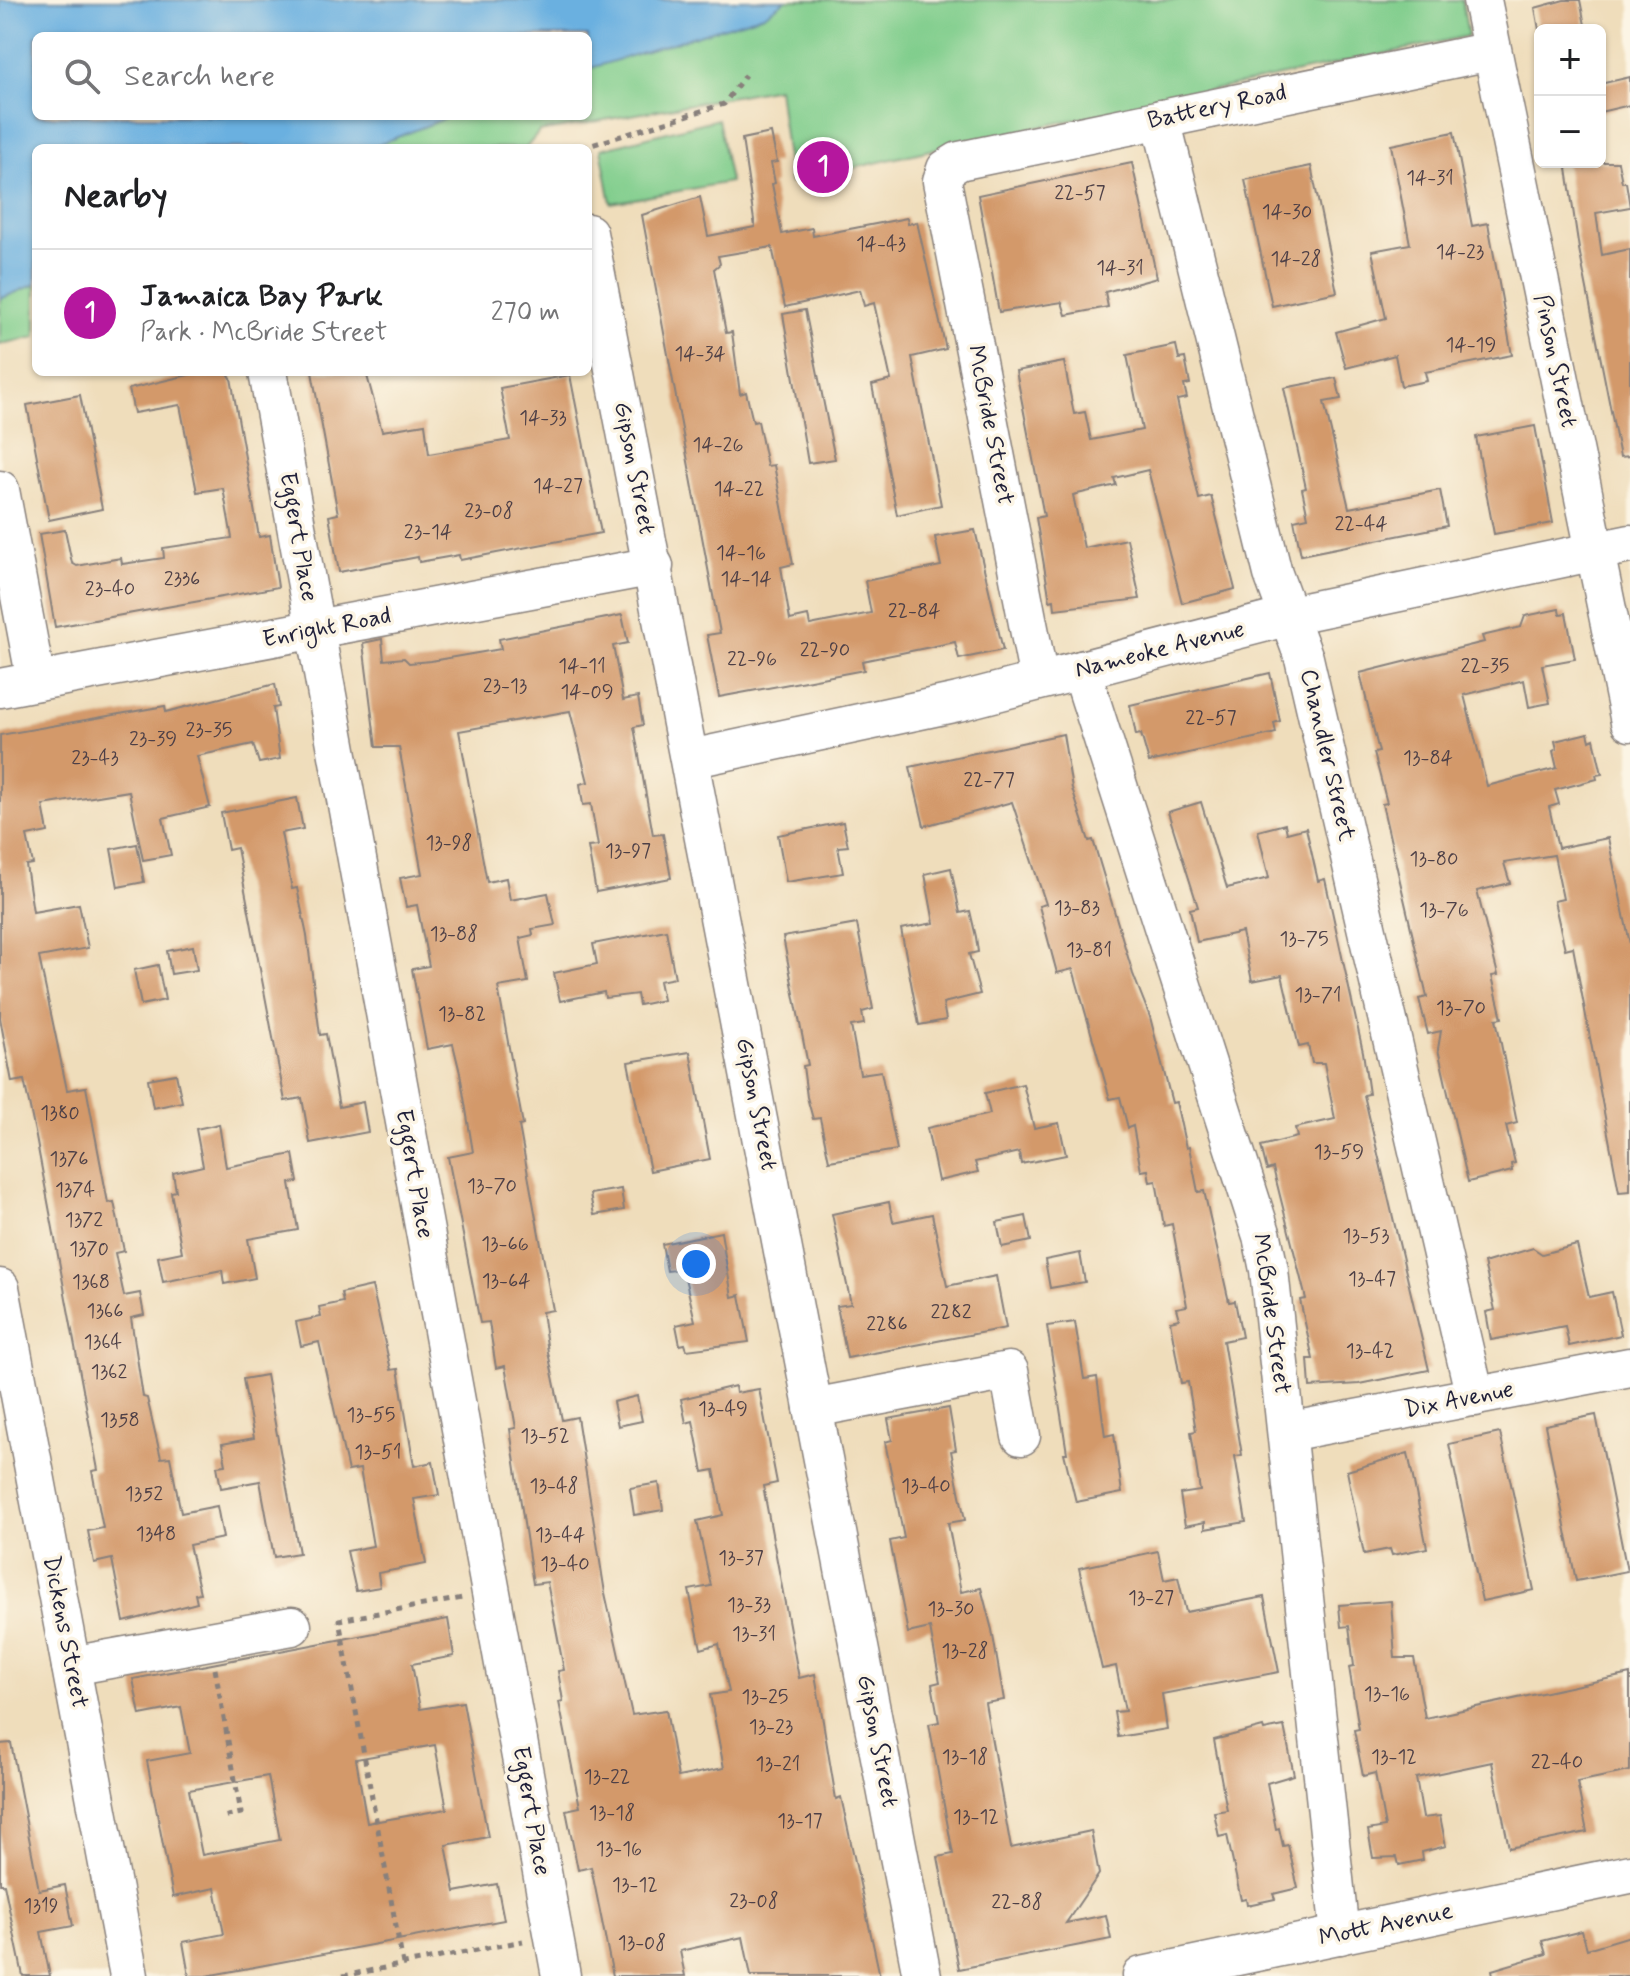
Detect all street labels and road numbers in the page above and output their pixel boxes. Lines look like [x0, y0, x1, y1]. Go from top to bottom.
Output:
street label: Battery Road [1145, 77, 1289, 137]
street label: Pinson Street [1526, 292, 1584, 430]
street label: McBride Street [959, 342, 1021, 508]
street label: Gipson Street [606, 399, 662, 537]
street label: Eggert Place [268, 470, 325, 604]
street label: Enright Road [260, 600, 394, 658]
street label: Nameoke Avenue [1072, 614, 1248, 686]
street label: Chandler Street [1292, 666, 1362, 844]
street label: Gipson Street [728, 1035, 784, 1173]
street label: Eggert Place [384, 1107, 441, 1241]
street label: McBride Street [1244, 1232, 1298, 1396]
street label: Dix Avenue [1402, 1374, 1516, 1426]
street label: Dickens Street [35, 1553, 95, 1711]
street label: Gipson Street [849, 1672, 905, 1810]
street label: Eggert Place [501, 1744, 558, 1878]
street label: Mott Avenue [1316, 1896, 1456, 1954]

